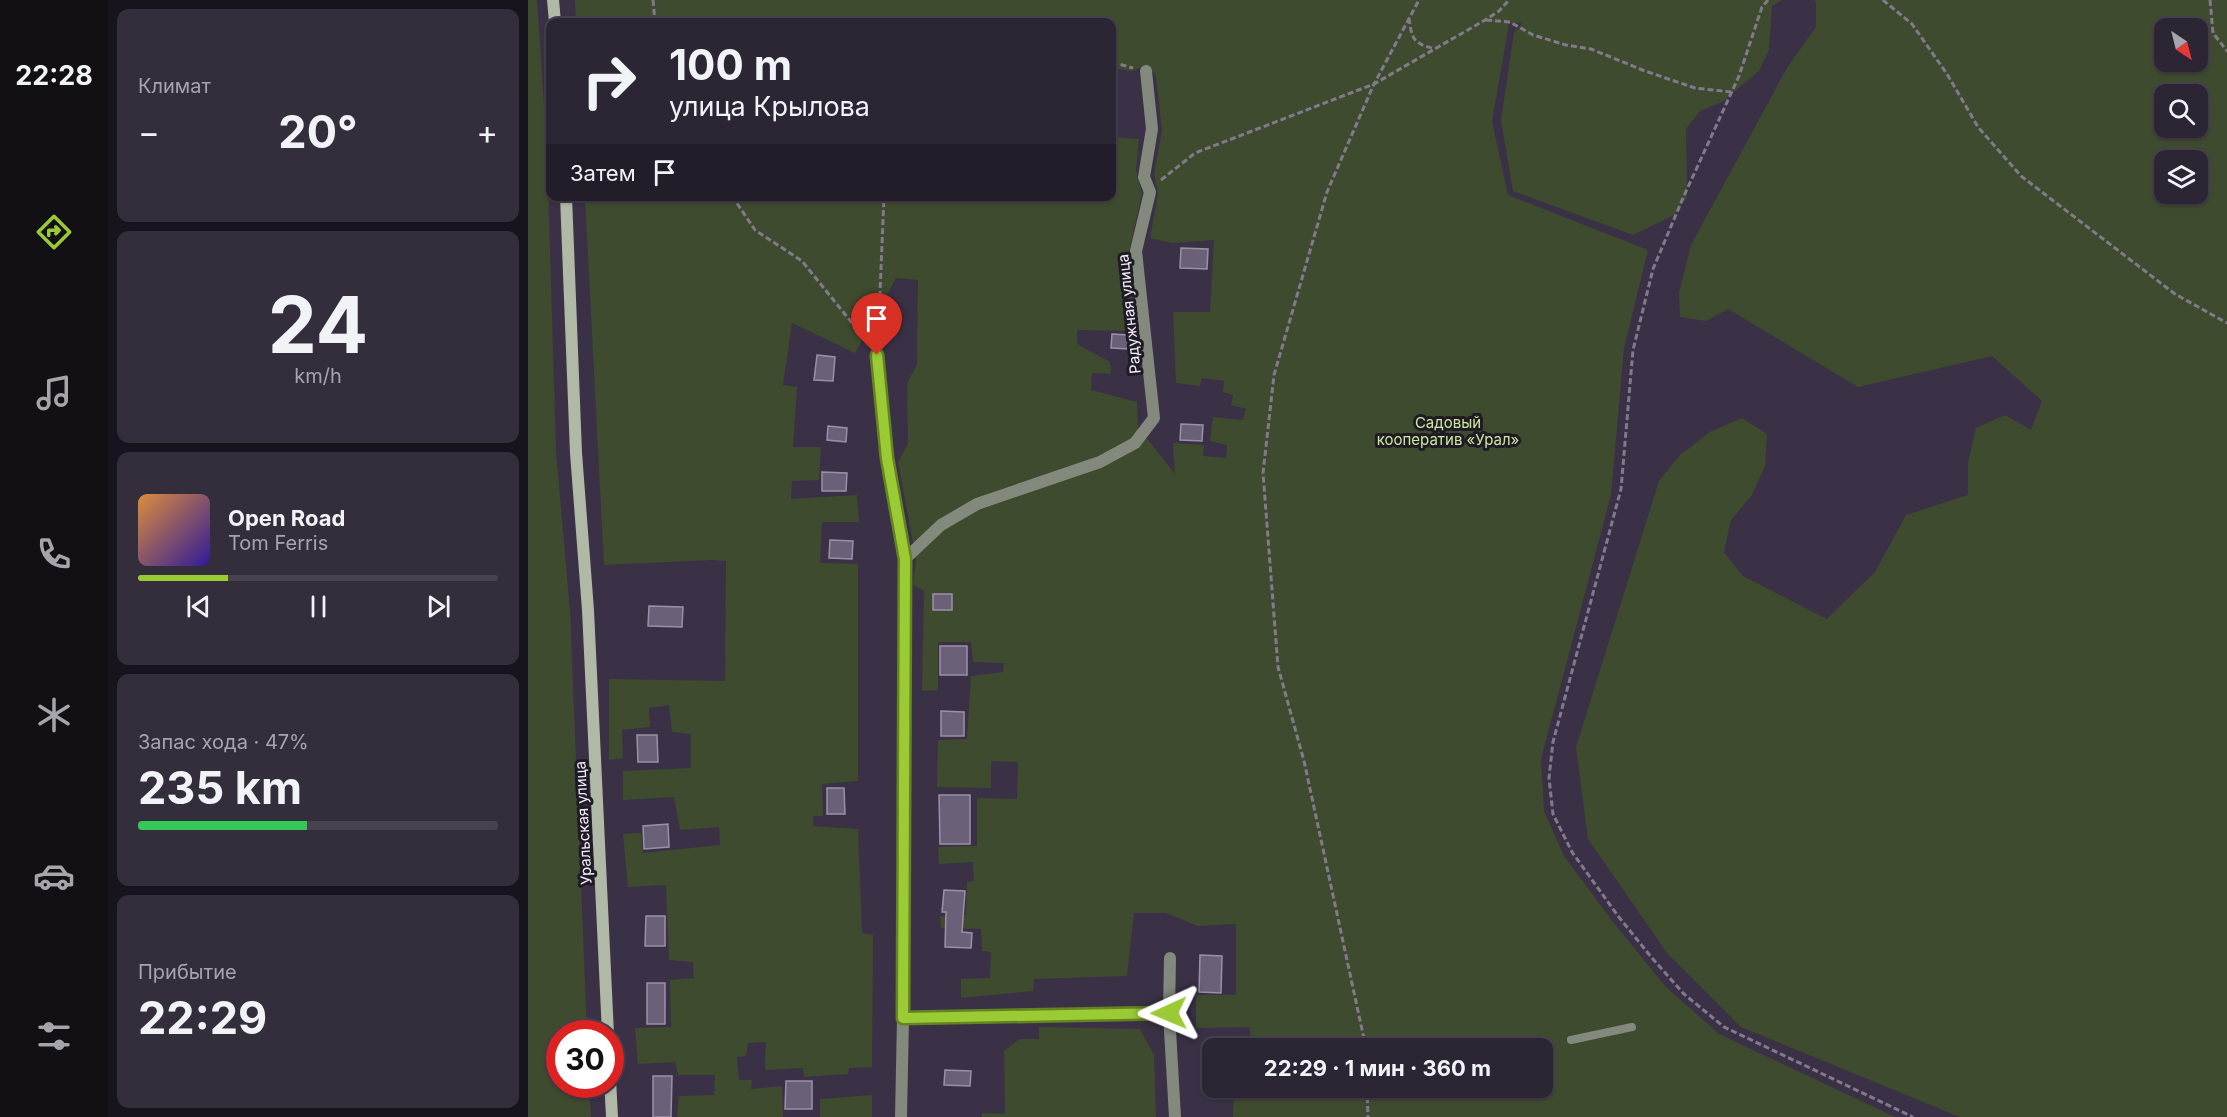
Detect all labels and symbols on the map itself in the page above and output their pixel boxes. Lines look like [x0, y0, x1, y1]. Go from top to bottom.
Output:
north arrow [2154, 18, 2208, 72]
street label: Радужная улица [1113, 253, 1145, 375]
pin [851, 293, 902, 355]
park label: Садовый кооператив «Урал» [1377, 413, 1519, 449]
street label: Уральская улица [570, 761, 596, 885]
position arrow [1137, 981, 1201, 1045]
speed limit sign: 30 [546, 1020, 624, 1098]

